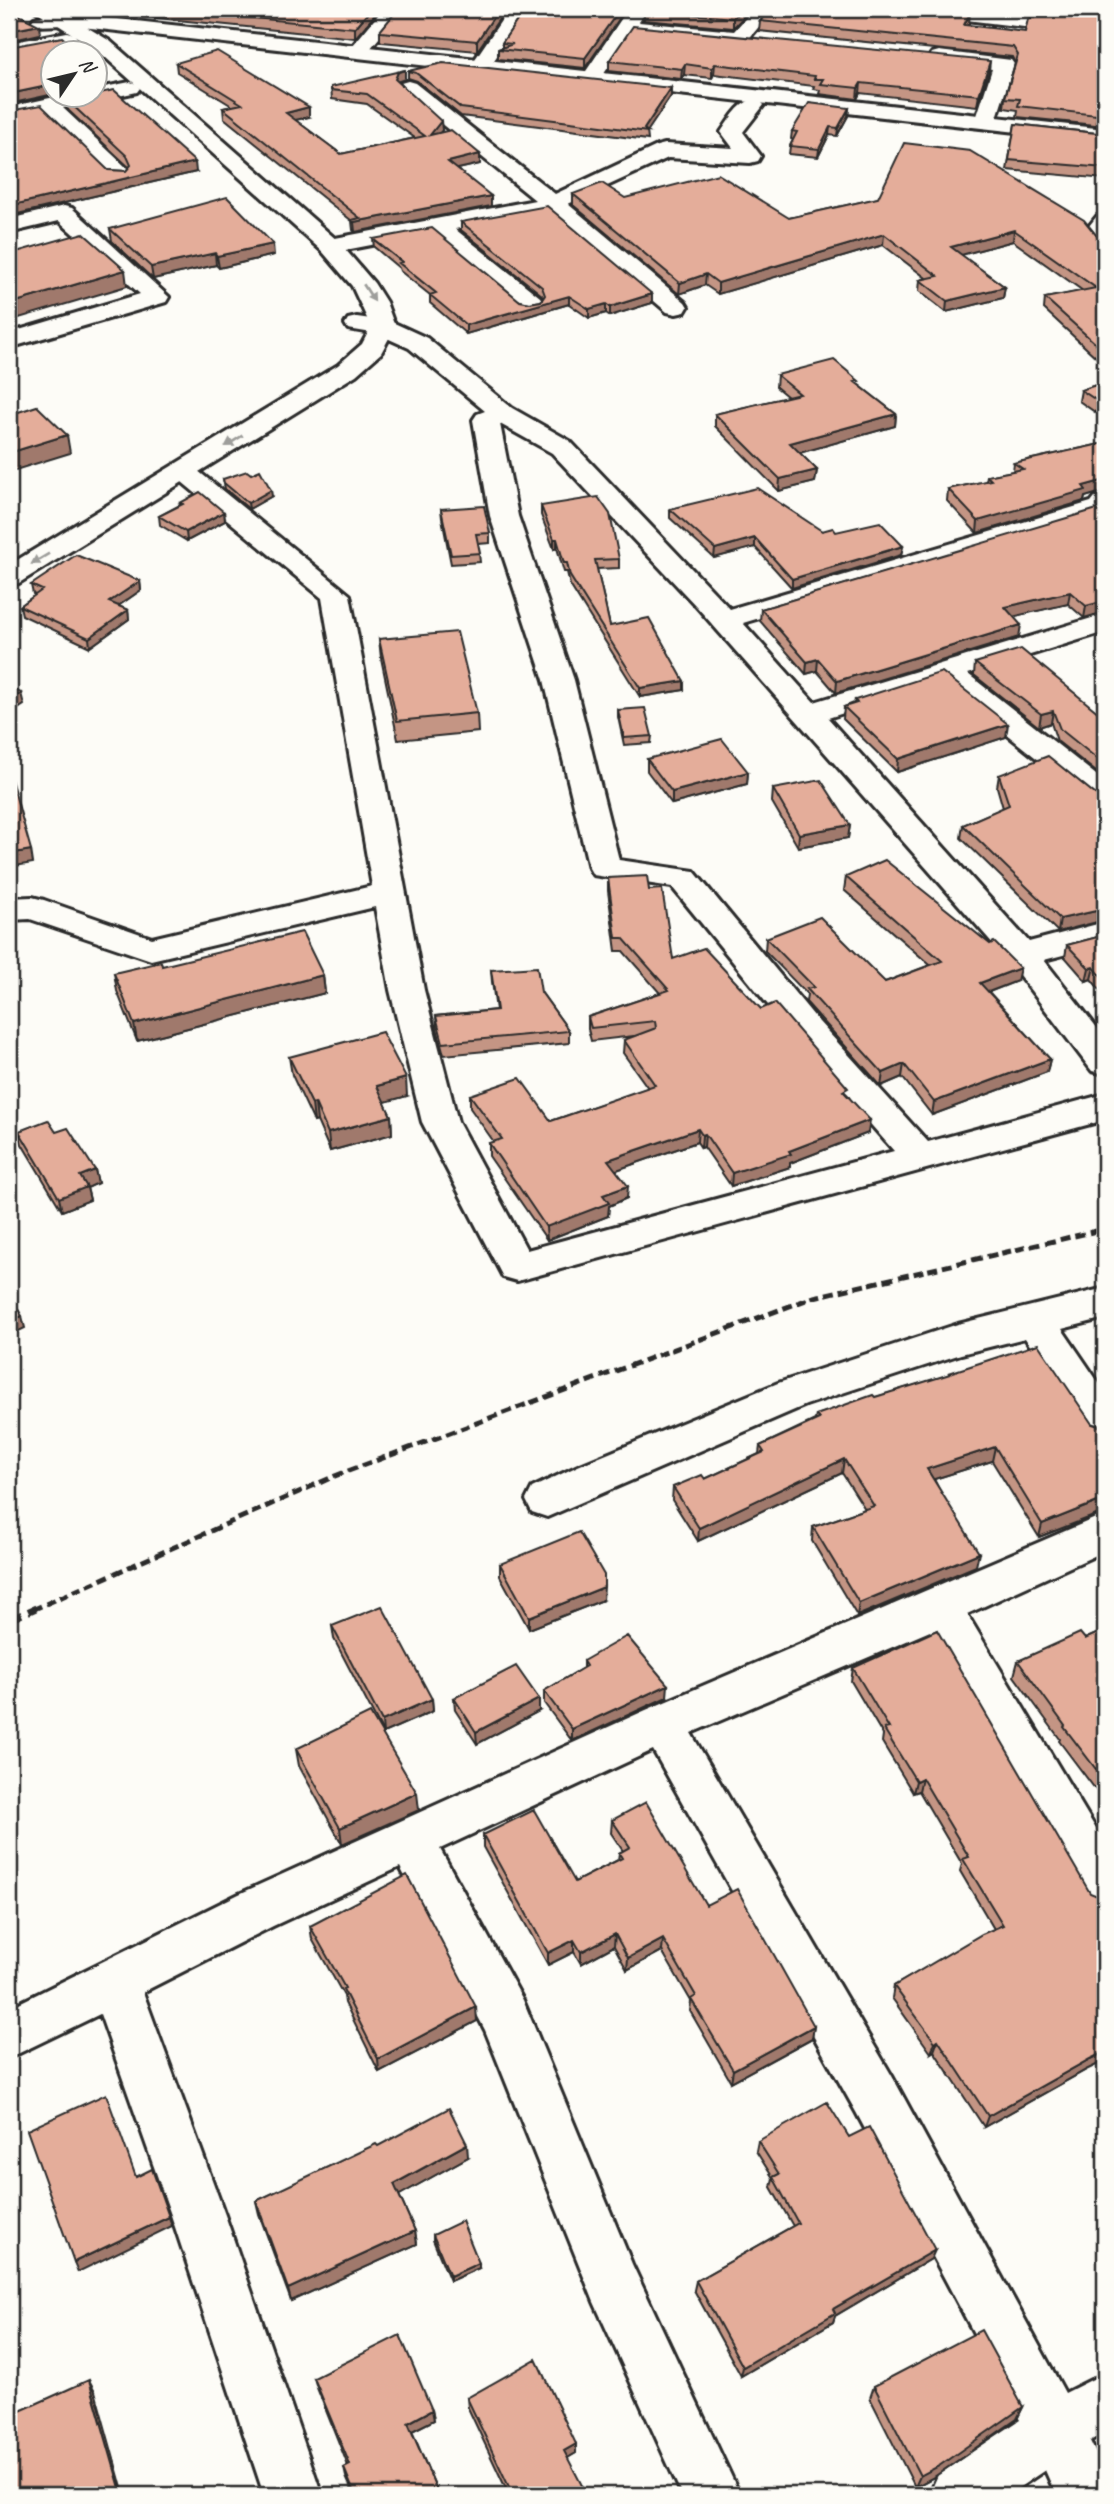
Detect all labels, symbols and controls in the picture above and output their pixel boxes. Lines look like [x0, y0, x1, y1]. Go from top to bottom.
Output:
north arrow [38, 38, 108, 108]
text: N [74, 53, 102, 79]
one-way arrow [363, 283, 376, 302]
one-way arrow [225, 435, 244, 447]
one-way arrow [30, 552, 49, 565]

